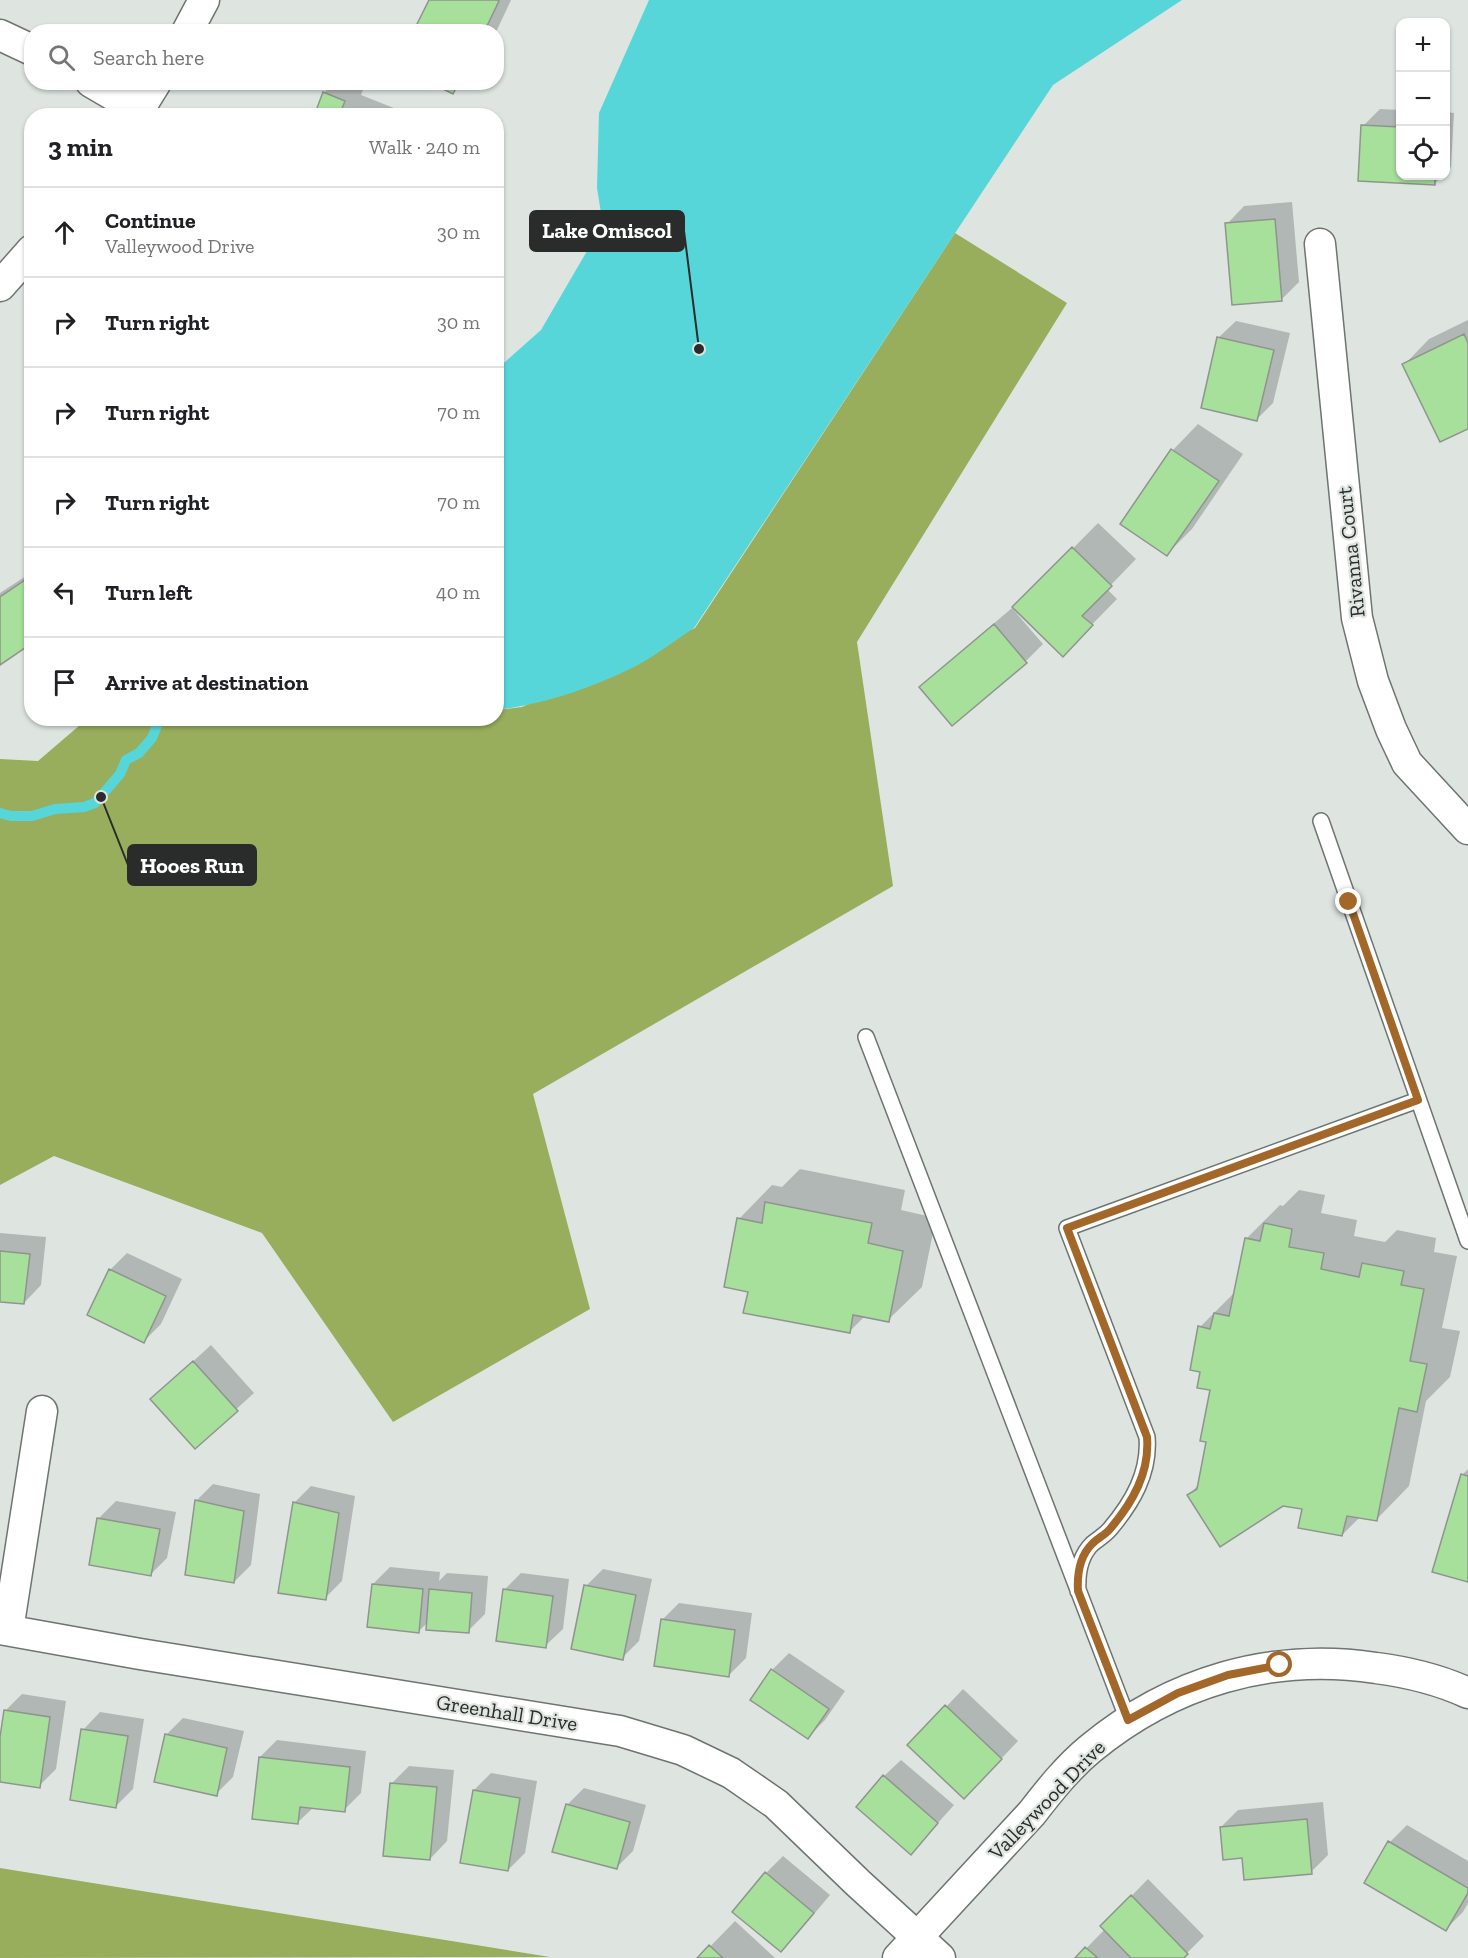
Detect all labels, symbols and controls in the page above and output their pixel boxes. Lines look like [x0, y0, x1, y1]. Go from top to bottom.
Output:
map controls [1396, 18, 1450, 180]
button: + [1396, 18, 1450, 72]
search box [24, 24, 504, 90]
icon: search [45, 41, 78, 74]
text: Search here [93, 44, 204, 71]
button: − [1396, 72, 1450, 126]
button: locate [1396, 126, 1450, 180]
text: 3 min [48, 131, 113, 163]
text: Walk · 240 m [369, 135, 480, 159]
text: Continue [105, 207, 196, 234]
callout: Lake Omiscol [530, 211, 684, 251]
icon: ahead [48, 216, 81, 249]
text: Lake Omiscol [542, 217, 672, 244]
text: 30 m [437, 220, 480, 244]
text: Valleywood Drive [105, 234, 254, 258]
icon: right [48, 306, 81, 339]
text: Turn right [105, 309, 209, 336]
text: 30 m [437, 310, 480, 334]
icon: right [48, 396, 81, 429]
text: Turn right [105, 399, 209, 426]
text: 70 m [437, 400, 480, 424]
street label: Rivanna Court [1331, 485, 1370, 619]
icon: right [48, 486, 81, 519]
text: Turn right [105, 489, 209, 516]
text: 70 m [437, 490, 480, 514]
icon: left [48, 576, 81, 609]
text: Turn left [105, 579, 192, 606]
text: 40 m [436, 580, 480, 604]
icon: arrive [48, 666, 81, 699]
text: Arrive at destination [105, 669, 308, 696]
callout: Hooes Run [128, 845, 256, 885]
text: Hooes Run [140, 852, 244, 879]
route end [1335, 888, 1361, 914]
route start [1266, 1651, 1292, 1677]
street label: Greenhall Drive [435, 1689, 579, 1736]
street label: Valleywood Drive [982, 1734, 1110, 1866]

